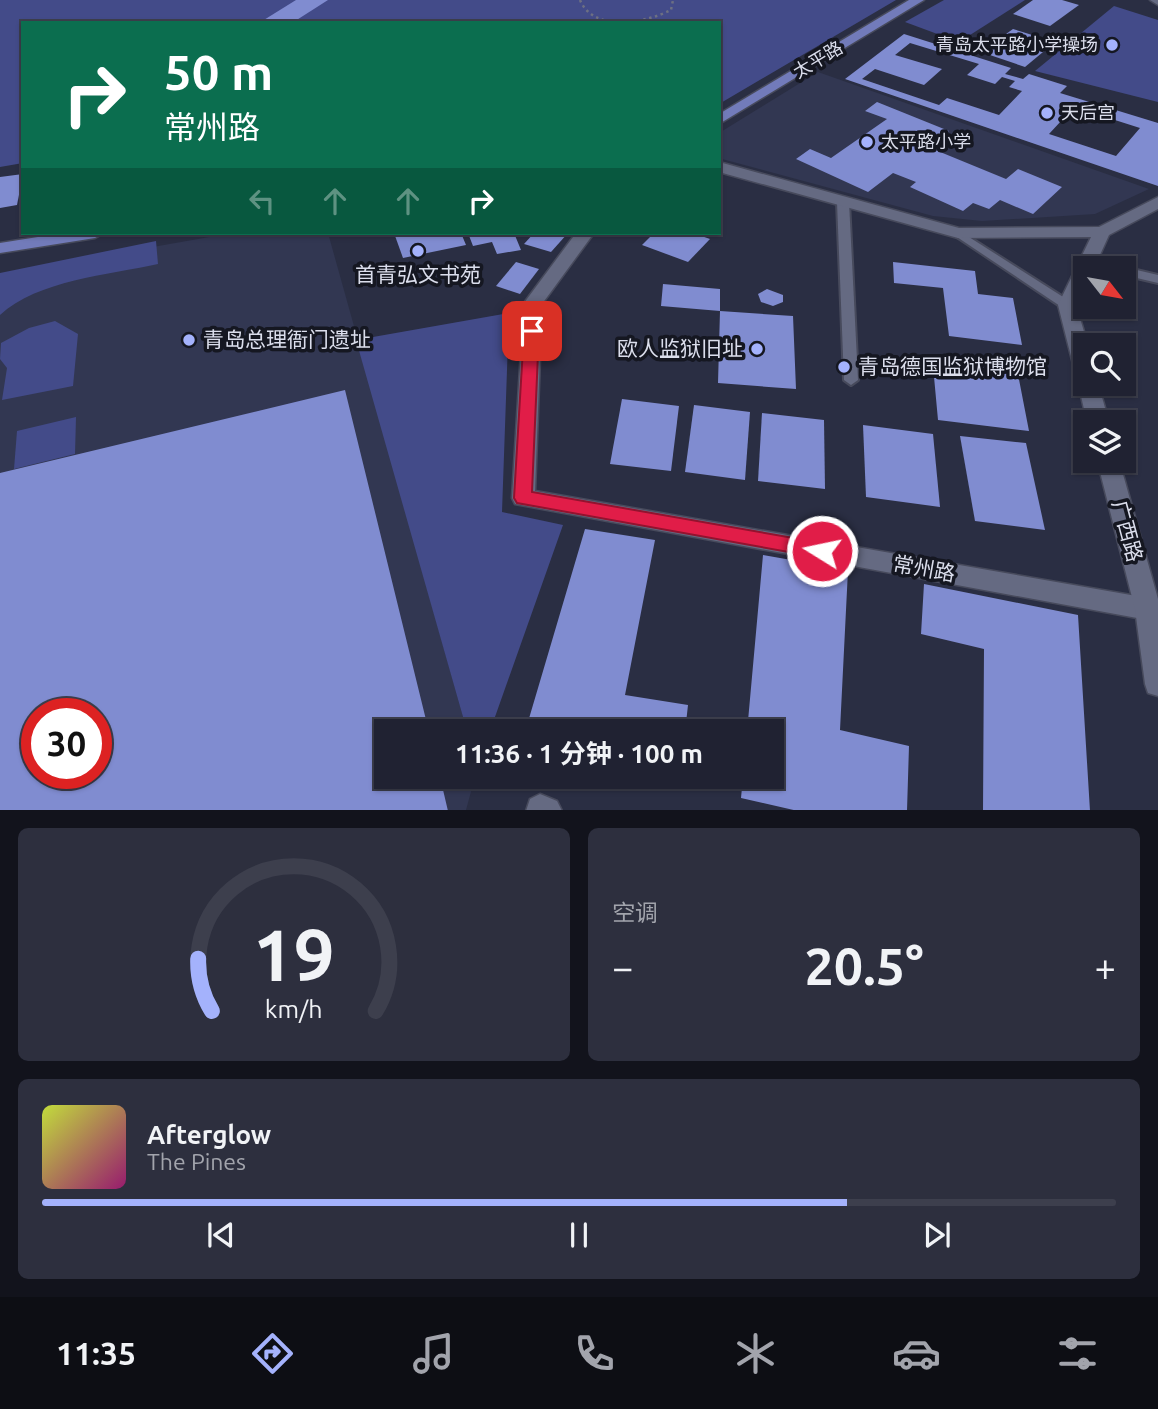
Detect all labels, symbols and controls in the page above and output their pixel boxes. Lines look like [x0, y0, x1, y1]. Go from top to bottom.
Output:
place label: 青岛太平路小学操场 [936, 34, 1098, 54]
street label: 太平路 [789, 37, 846, 82]
marker: 青岛太平路小学操场 [1104, 37, 1120, 53]
text: 50 m [164, 44, 273, 99]
icon: right [49, 49, 140, 140]
place label: 天后宫 [1061, 102, 1115, 122]
marker: 天后宫 [1039, 105, 1055, 121]
text: 常州路 [164, 109, 260, 145]
place label: 太平路小学 [881, 131, 971, 151]
marker: 太平路小学 [859, 134, 875, 150]
icon: left [243, 182, 281, 220]
icon: ahead [316, 182, 354, 220]
icon: ahead [389, 182, 427, 220]
icon: right [462, 182, 500, 220]
marker: 首青弘文书苑 [410, 243, 426, 259]
north arrow [1073, 256, 1136, 318]
map controls [1073, 256, 1136, 473]
place label: 首青弘文书苑 [355, 262, 481, 286]
pin [502, 301, 562, 361]
icon: arrive [513, 312, 551, 350]
place label: 青岛总理衙门遗址 [203, 327, 371, 351]
marker: 青岛总理衙门遗址 [181, 332, 197, 348]
button: search [1073, 333, 1136, 396]
place label: 欧人监狱旧址 [617, 336, 743, 360]
marker: 欧人监狱旧址 [749, 341, 765, 357]
place label: 青岛德国监狱博物馆 [858, 354, 1047, 378]
marker: 青岛德国监狱博物馆 [836, 359, 852, 375]
button: layers [1073, 410, 1136, 473]
street label: 广西路 [1108, 497, 1148, 564]
position arrow [785, 514, 859, 588]
street label: 常州路 [891, 551, 957, 585]
speed limit sign: 30 [21, 698, 112, 789]
text: 11:36 · 1 分钟 · 100 m [455, 739, 703, 768]
text: 空调 [612, 900, 658, 925]
text: 19 [253, 913, 335, 995]
text: 20.5° [804, 937, 924, 995]
text: − [612, 946, 633, 988]
text: + [1095, 946, 1116, 988]
text: km/h [265, 994, 323, 1022]
text: Afterglow [147, 1120, 271, 1149]
text: The Pines [147, 1149, 246, 1174]
icon: previous [202, 1216, 240, 1254]
icon: pause [560, 1216, 598, 1254]
icon: next [918, 1216, 956, 1254]
icon: directions [248, 1329, 297, 1378]
icon: music [409, 1329, 458, 1378]
icon: phone [570, 1329, 619, 1378]
icon: climate [731, 1329, 780, 1378]
icon: car [892, 1329, 941, 1378]
icon: filters [1053, 1329, 1102, 1378]
text: 11:35 [56, 1335, 136, 1371]

